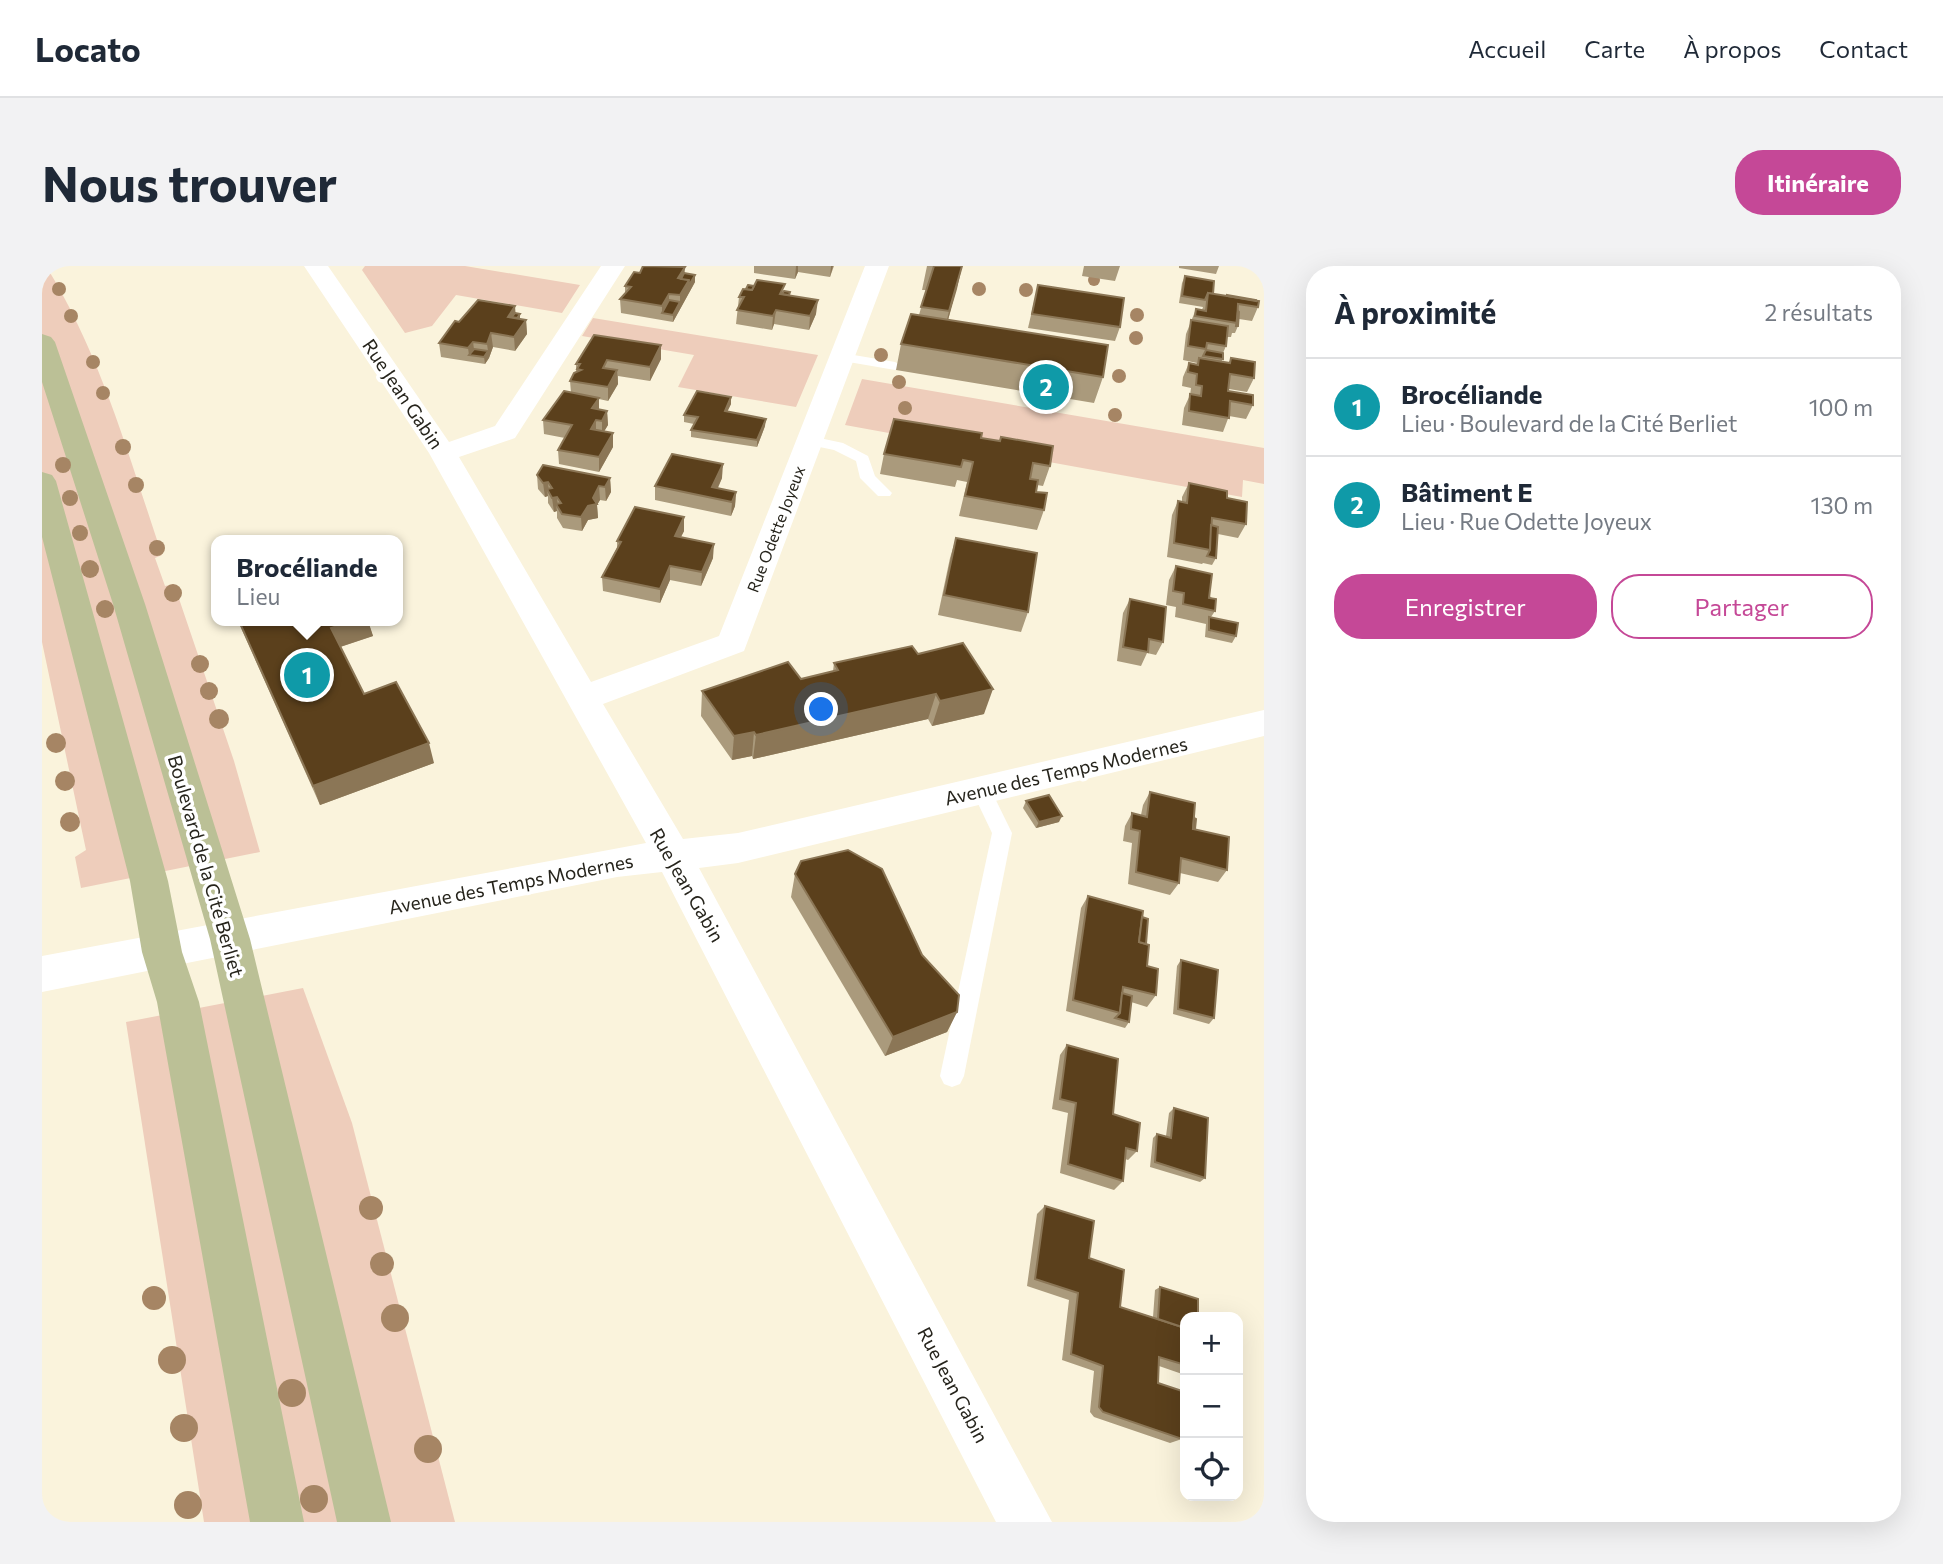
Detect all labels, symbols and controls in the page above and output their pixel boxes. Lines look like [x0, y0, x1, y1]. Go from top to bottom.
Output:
text: Locato [35, 28, 141, 69]
text: Accueil [1468, 34, 1546, 63]
text: Carte [1584, 34, 1645, 63]
text: À propos [1683, 34, 1781, 63]
text: Contact [1819, 34, 1908, 63]
button: Itinéraire [1735, 150, 1901, 215]
text: Nous trouver [42, 152, 337, 212]
text: À proximité [1334, 293, 1496, 330]
text: 2 résultats [1764, 298, 1873, 326]
street label: Rue Jean Gabin [358, 334, 449, 453]
pin: 2 [1023, 361, 1069, 413]
text: Brocéliande [1401, 378, 1542, 409]
text: 1 [1352, 393, 1362, 421]
text: 100 m [1809, 393, 1873, 421]
text: Lieu · Boulevard de la Cité Berliet [1401, 409, 1737, 437]
street label: Rue Odette Joyeux [743, 462, 809, 595]
text: Bâtiment E [1401, 476, 1533, 507]
text: 2 [1350, 491, 1364, 519]
text: 130 m [1811, 491, 1873, 519]
text: Lieu · Rue Odette Joyeux [1401, 507, 1652, 535]
popup [211, 535, 403, 626]
text: Brocéliande [236, 551, 378, 582]
button: Enregistrer [1334, 574, 1597, 639]
button: Partager [1611, 574, 1873, 639]
text: Lieu [236, 582, 280, 610]
pin: 1 [284, 649, 330, 701]
your location [804, 692, 838, 726]
street label: Avenue des Temps Modernes [942, 731, 1190, 810]
street label: Boulevard de la Cité Berliet [164, 752, 249, 980]
street label: Rue Jean Gabin [646, 824, 729, 946]
street label: Avenue des Temps Modernes [387, 849, 635, 919]
map controls [1180, 1312, 1243, 1501]
button: + [1180, 1312, 1243, 1375]
street label: Rue Jean Gabin [913, 1323, 994, 1447]
button: − [1180, 1375, 1243, 1438]
button: locate [1180, 1438, 1243, 1501]

